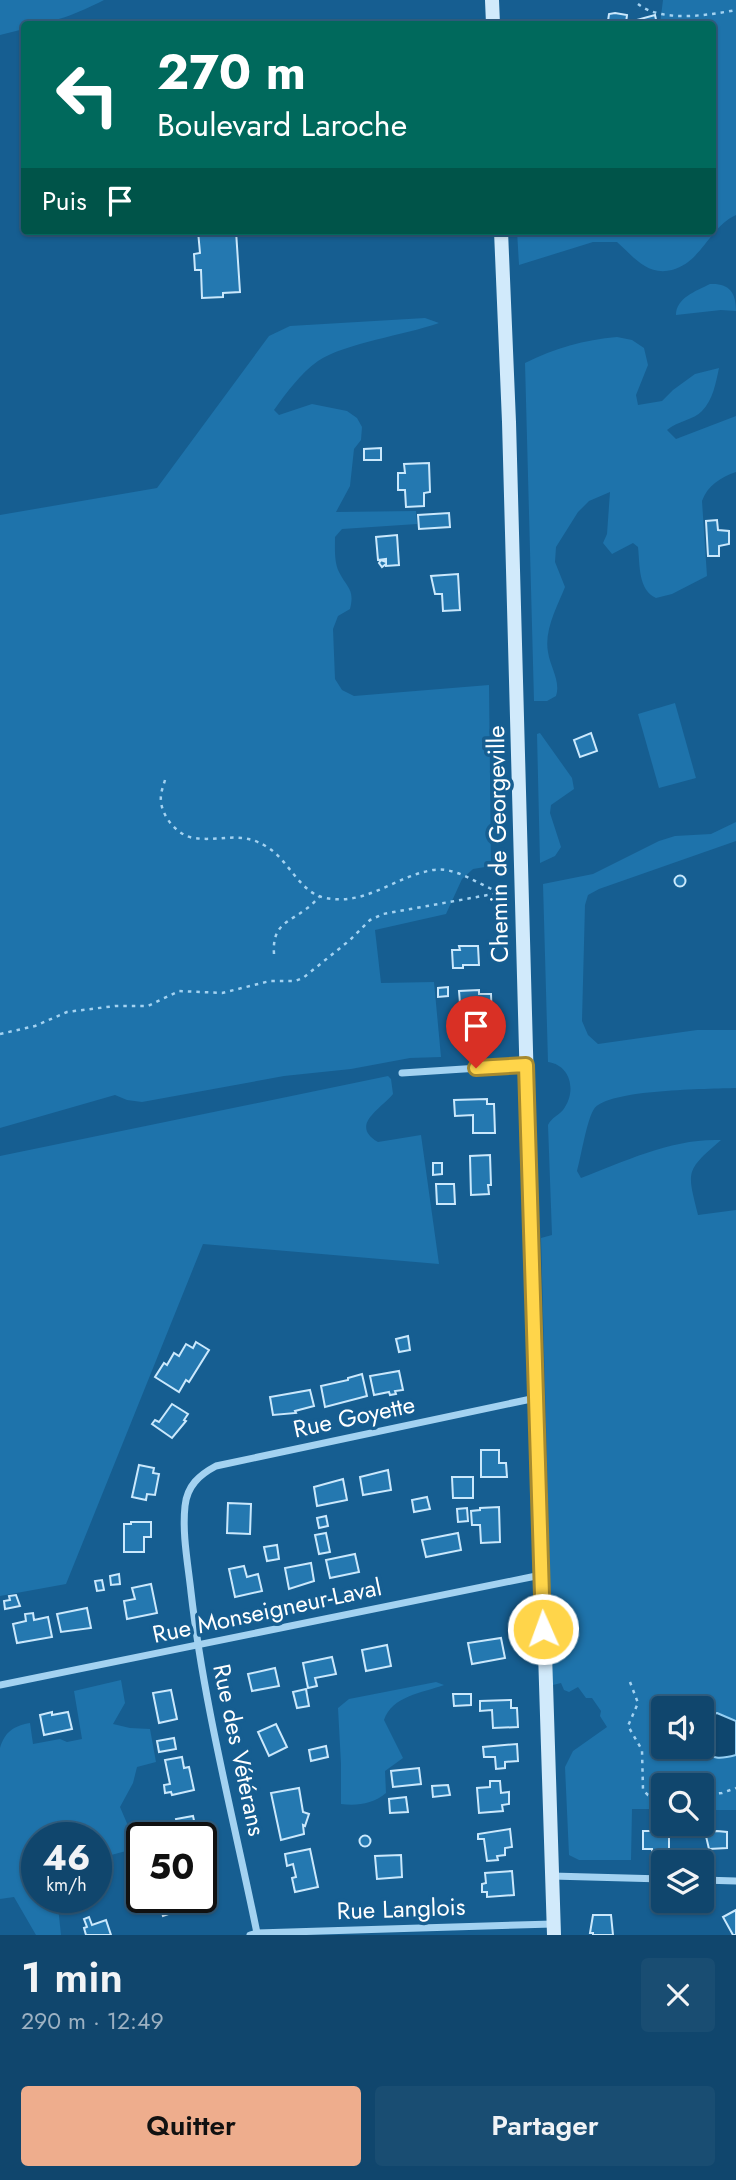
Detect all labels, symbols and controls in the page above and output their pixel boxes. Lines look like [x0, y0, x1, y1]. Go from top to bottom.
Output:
text: 270 m [157, 37, 306, 107]
icon: left [42, 49, 133, 140]
text: Boulevard Laroche [157, 102, 407, 148]
text: Puis [42, 182, 87, 220]
icon: arrive [101, 182, 139, 220]
street label: Chemin de Georgeville [478, 725, 517, 963]
pin [446, 996, 506, 1068]
icon: arrive [457, 1007, 495, 1045]
street label: Rue Goyette [290, 1387, 418, 1446]
street label: Rue Monseigneur-Laval [149, 1569, 385, 1652]
position arrow [506, 1592, 580, 1666]
street label: Rue des Vétérans [204, 1661, 275, 1839]
map controls [651, 1696, 714, 1913]
button: sound [651, 1696, 714, 1759]
button: search [651, 1773, 714, 1836]
speed limit sign: 50 [126, 1822, 217, 1913]
text: 46 [43, 1833, 90, 1883]
button: layers [651, 1850, 714, 1913]
text: km/h [46, 1872, 87, 1898]
street label: Rue Langlois [336, 1889, 466, 1928]
text: 1 min [21, 1947, 123, 2008]
button: close [641, 1958, 715, 2032]
text: 290 m · 12:49 [21, 2004, 164, 2038]
button: Quitter [21, 2086, 361, 2166]
button: Partager [375, 2086, 715, 2166]

